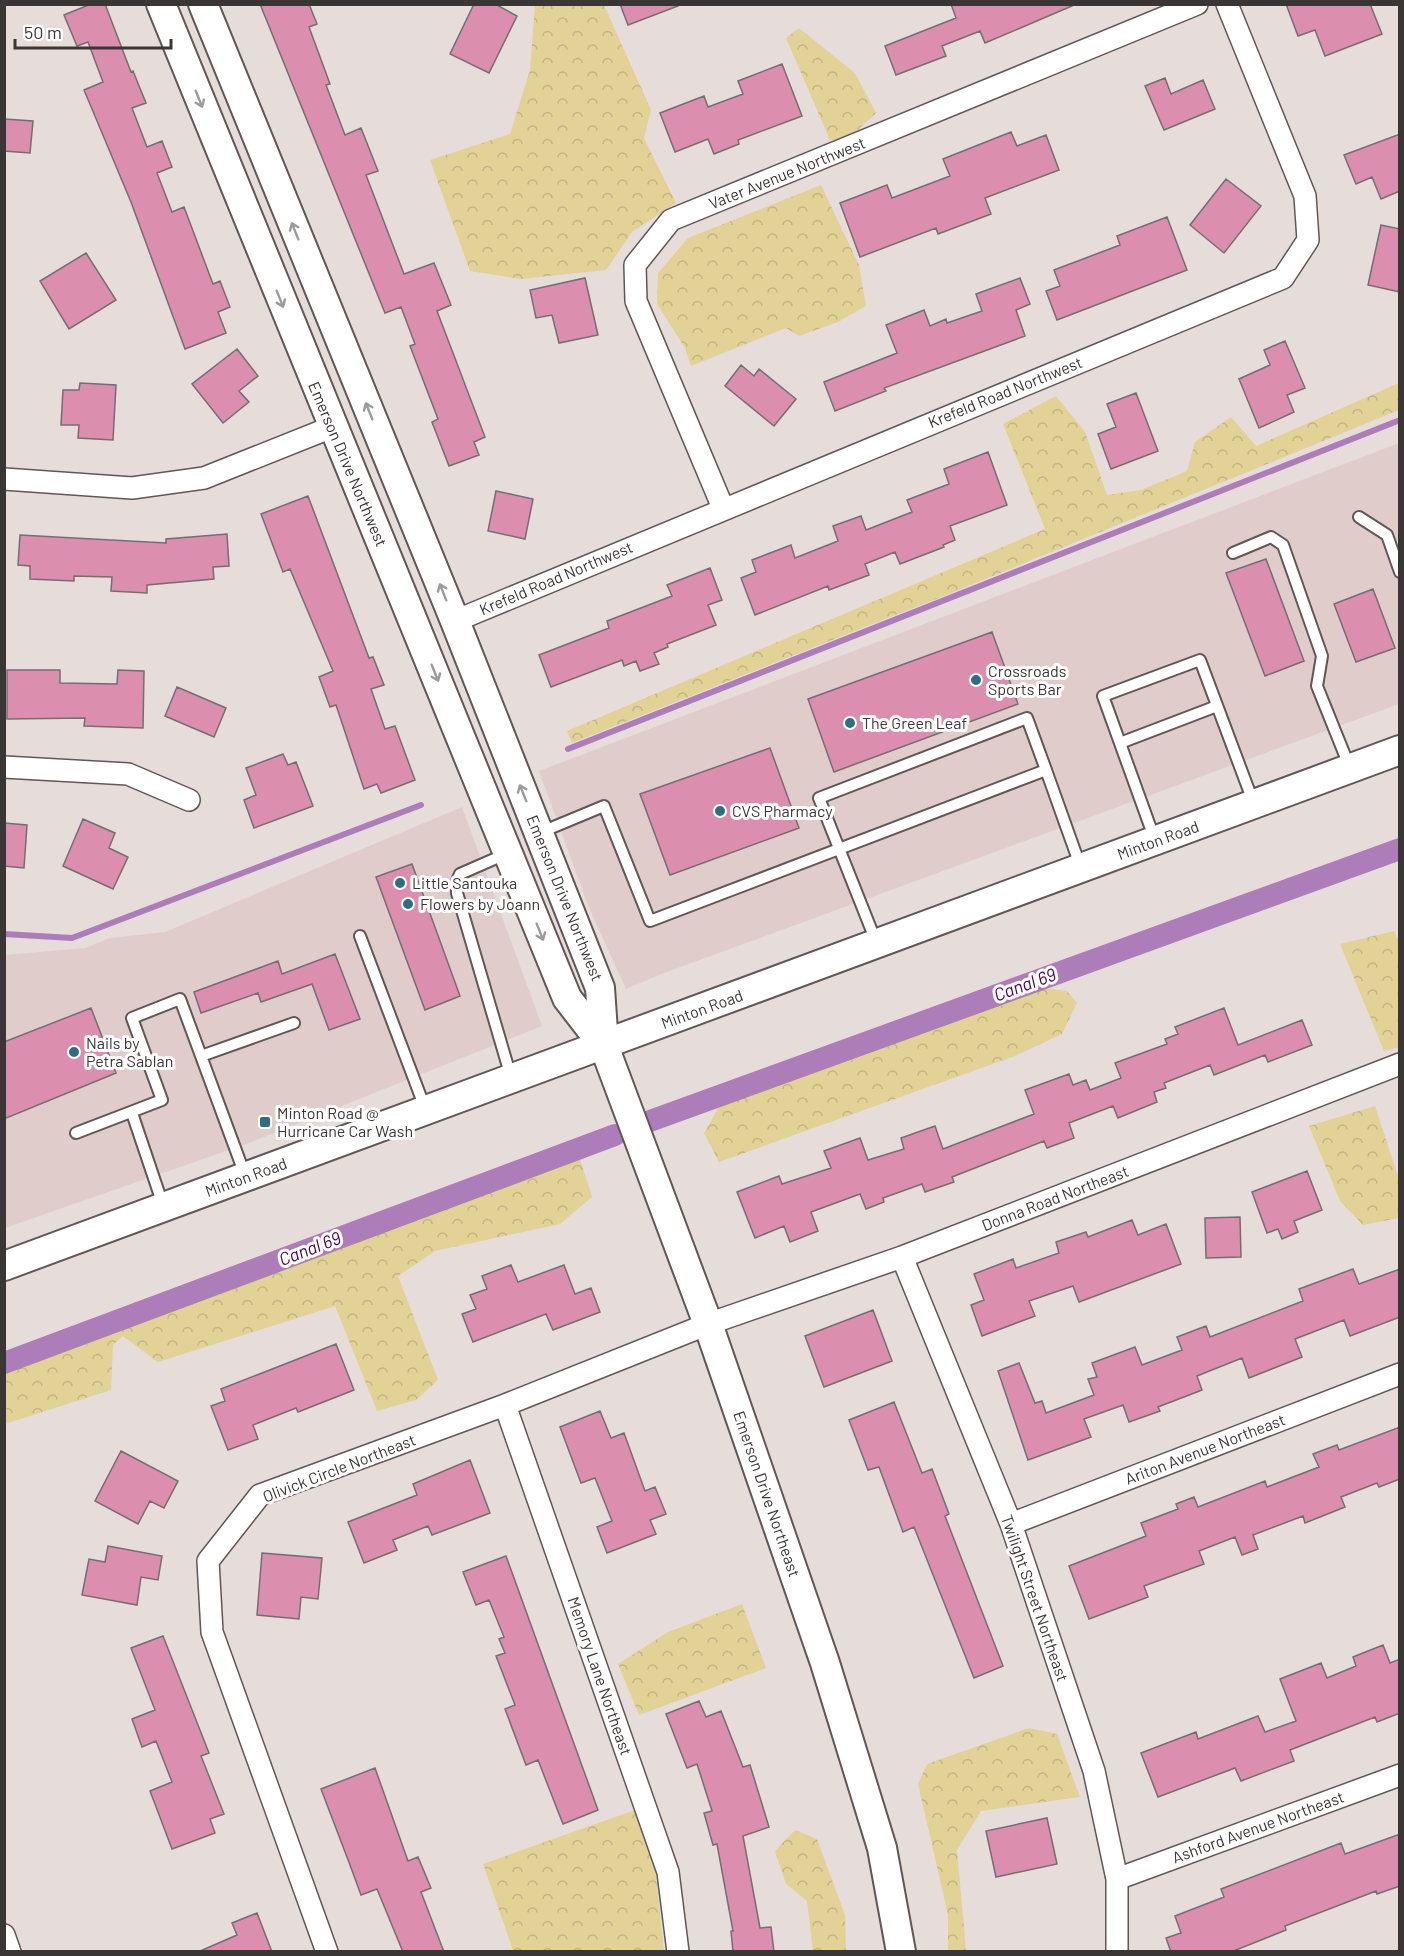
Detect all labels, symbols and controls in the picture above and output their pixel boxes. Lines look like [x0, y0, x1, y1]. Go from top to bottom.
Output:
scale bar [15, 12, 171, 50]
text: 50 m [24, 21, 62, 43]
one-way arrow [194, 89, 205, 108]
street label: Vater Avenue Northwest [706, 132, 868, 213]
one-way arrow [289, 222, 300, 241]
one-way arrow [275, 289, 286, 308]
street label: Krefeld Road Northwest [925, 352, 1085, 431]
street label: Emerson Drive Northwest [305, 379, 392, 549]
one-way arrow [363, 403, 374, 421]
street label: Krefeld Road Northwest [476, 537, 635, 618]
one-way arrow [437, 583, 448, 602]
place label: Crossroads Sports Bar [988, 661, 1066, 698]
one-way arrow [430, 664, 441, 682]
marker: Crossroads Sports Bar [969, 673, 983, 687]
place label: The Green Leaf [862, 713, 967, 732]
marker: The Green Leaf [843, 716, 857, 730]
one-way arrow [517, 784, 528, 802]
place label: CVS Pharmacy [732, 801, 833, 820]
marker: CVS Pharmacy [713, 804, 727, 818]
street label: Emerson Drive Northwest [523, 812, 607, 984]
street label: Minton Road [1114, 816, 1201, 863]
place label: Little Santouka [412, 873, 517, 892]
marker: Little Santouka [393, 876, 407, 890]
place label: Flowers by Joann [420, 894, 540, 913]
marker: Flowers by Joann [401, 897, 415, 911]
one-way arrow [535, 922, 546, 941]
water label: Canal 69 [991, 963, 1059, 1005]
street label: Minton Road [658, 985, 745, 1032]
place label: Nails by Petra Sablan [86, 1033, 173, 1070]
marker: Nails by Petra Sablan [67, 1045, 81, 1059]
place label: Minton Road @ Hurricane Car Wash [277, 1103, 413, 1140]
marker: Minton Road @ Hurricane Car Wash [258, 1115, 272, 1129]
street label: Minton Road [202, 1153, 289, 1200]
street label: Donna Road Northeast [979, 1161, 1131, 1234]
water label: Canal 69 [276, 1226, 344, 1270]
street label: Emerson Drive Northeast [730, 1408, 805, 1579]
street label: Ariton Avenue Northeast [1122, 1409, 1288, 1488]
street label: Olivick Circle Northeast [260, 1430, 418, 1505]
street label: Twilight Street Northeast [998, 1512, 1073, 1684]
street label: Memory Lane Northeast [564, 1594, 637, 1758]
street label: Ashford Avenue Northeast [1169, 1787, 1346, 1866]

